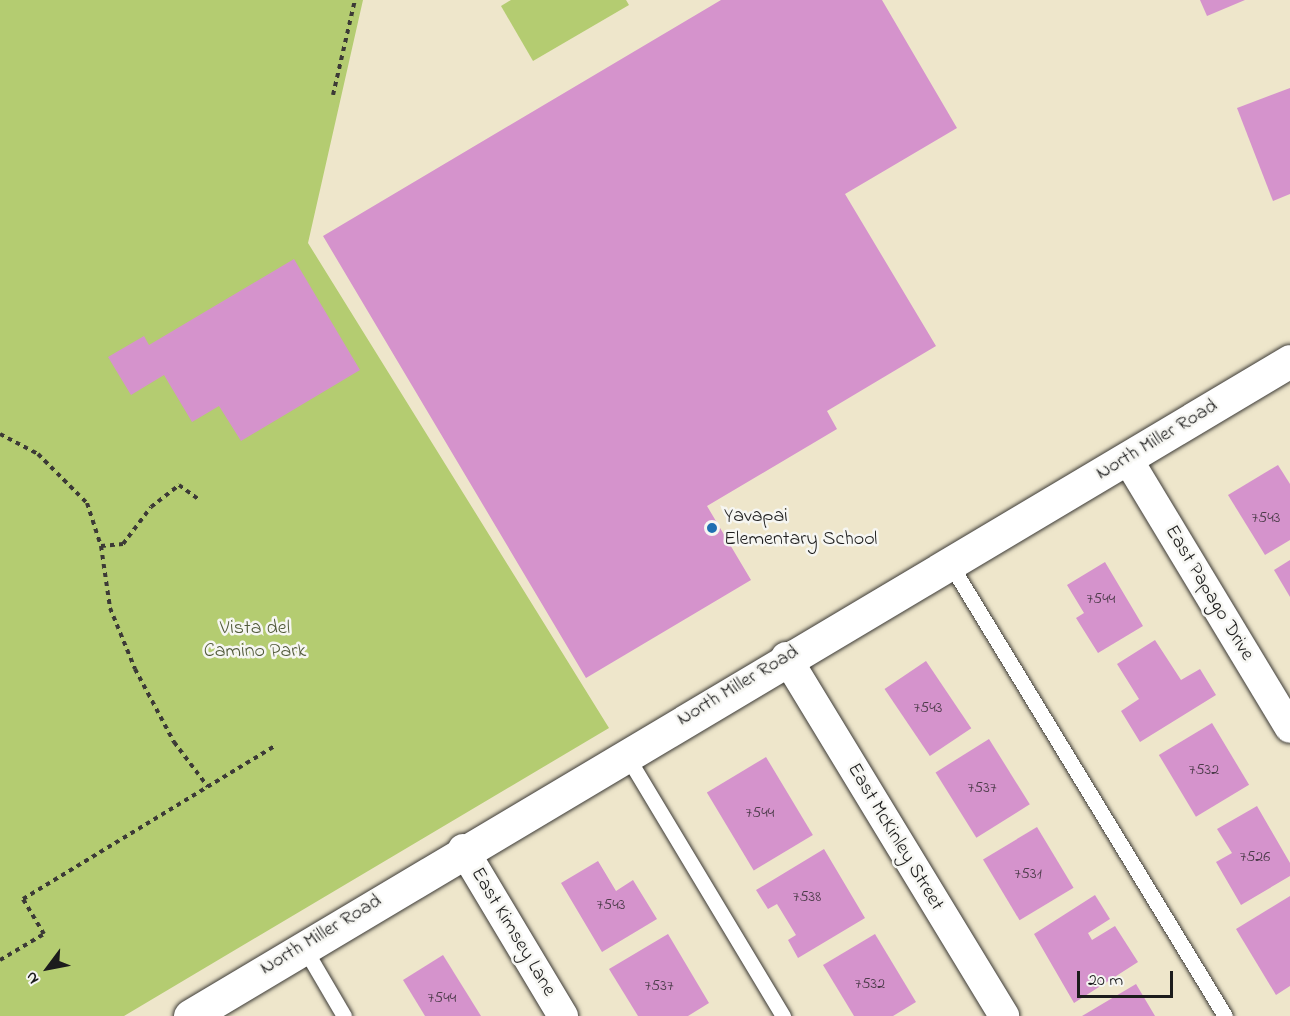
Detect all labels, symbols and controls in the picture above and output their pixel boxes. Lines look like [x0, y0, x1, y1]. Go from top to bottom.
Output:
street label: North Miller Road [1092, 394, 1222, 486]
place label: Yavapai Elementary School [724, 504, 877, 551]
house number: 7543 [1252, 508, 1280, 528]
marker: Yavapai Elementary School [705, 521, 719, 535]
street label: East Papago Drive [1159, 521, 1259, 665]
house number: 7544 [1087, 589, 1115, 609]
park label: Vista del Camino Park [204, 617, 306, 664]
street label: North Miller Road [673, 640, 803, 732]
house number: 7543 [914, 698, 942, 718]
street label: East McKinley Street [841, 759, 949, 915]
house number: 7532 [1189, 760, 1219, 780]
house number: 7537 [968, 778, 996, 798]
house number: 7544 [746, 803, 774, 823]
house number: 7526 [1240, 847, 1270, 867]
street label: East Kimsey Lane [465, 863, 561, 1001]
house number: 7531 [1014, 864, 1042, 884]
house number: 7538 [793, 887, 821, 907]
street label: North Miller Road [256, 889, 386, 981]
house number: 7543 [597, 895, 625, 915]
north arrow [18, 938, 78, 998]
scale bar [1080, 959, 1176, 997]
text: N [20, 967, 46, 988]
text: 20 m [1088, 968, 1123, 994]
house number: 7532 [855, 974, 885, 994]
house number: 7537 [645, 976, 673, 996]
house number: 7544 [428, 988, 456, 1008]

